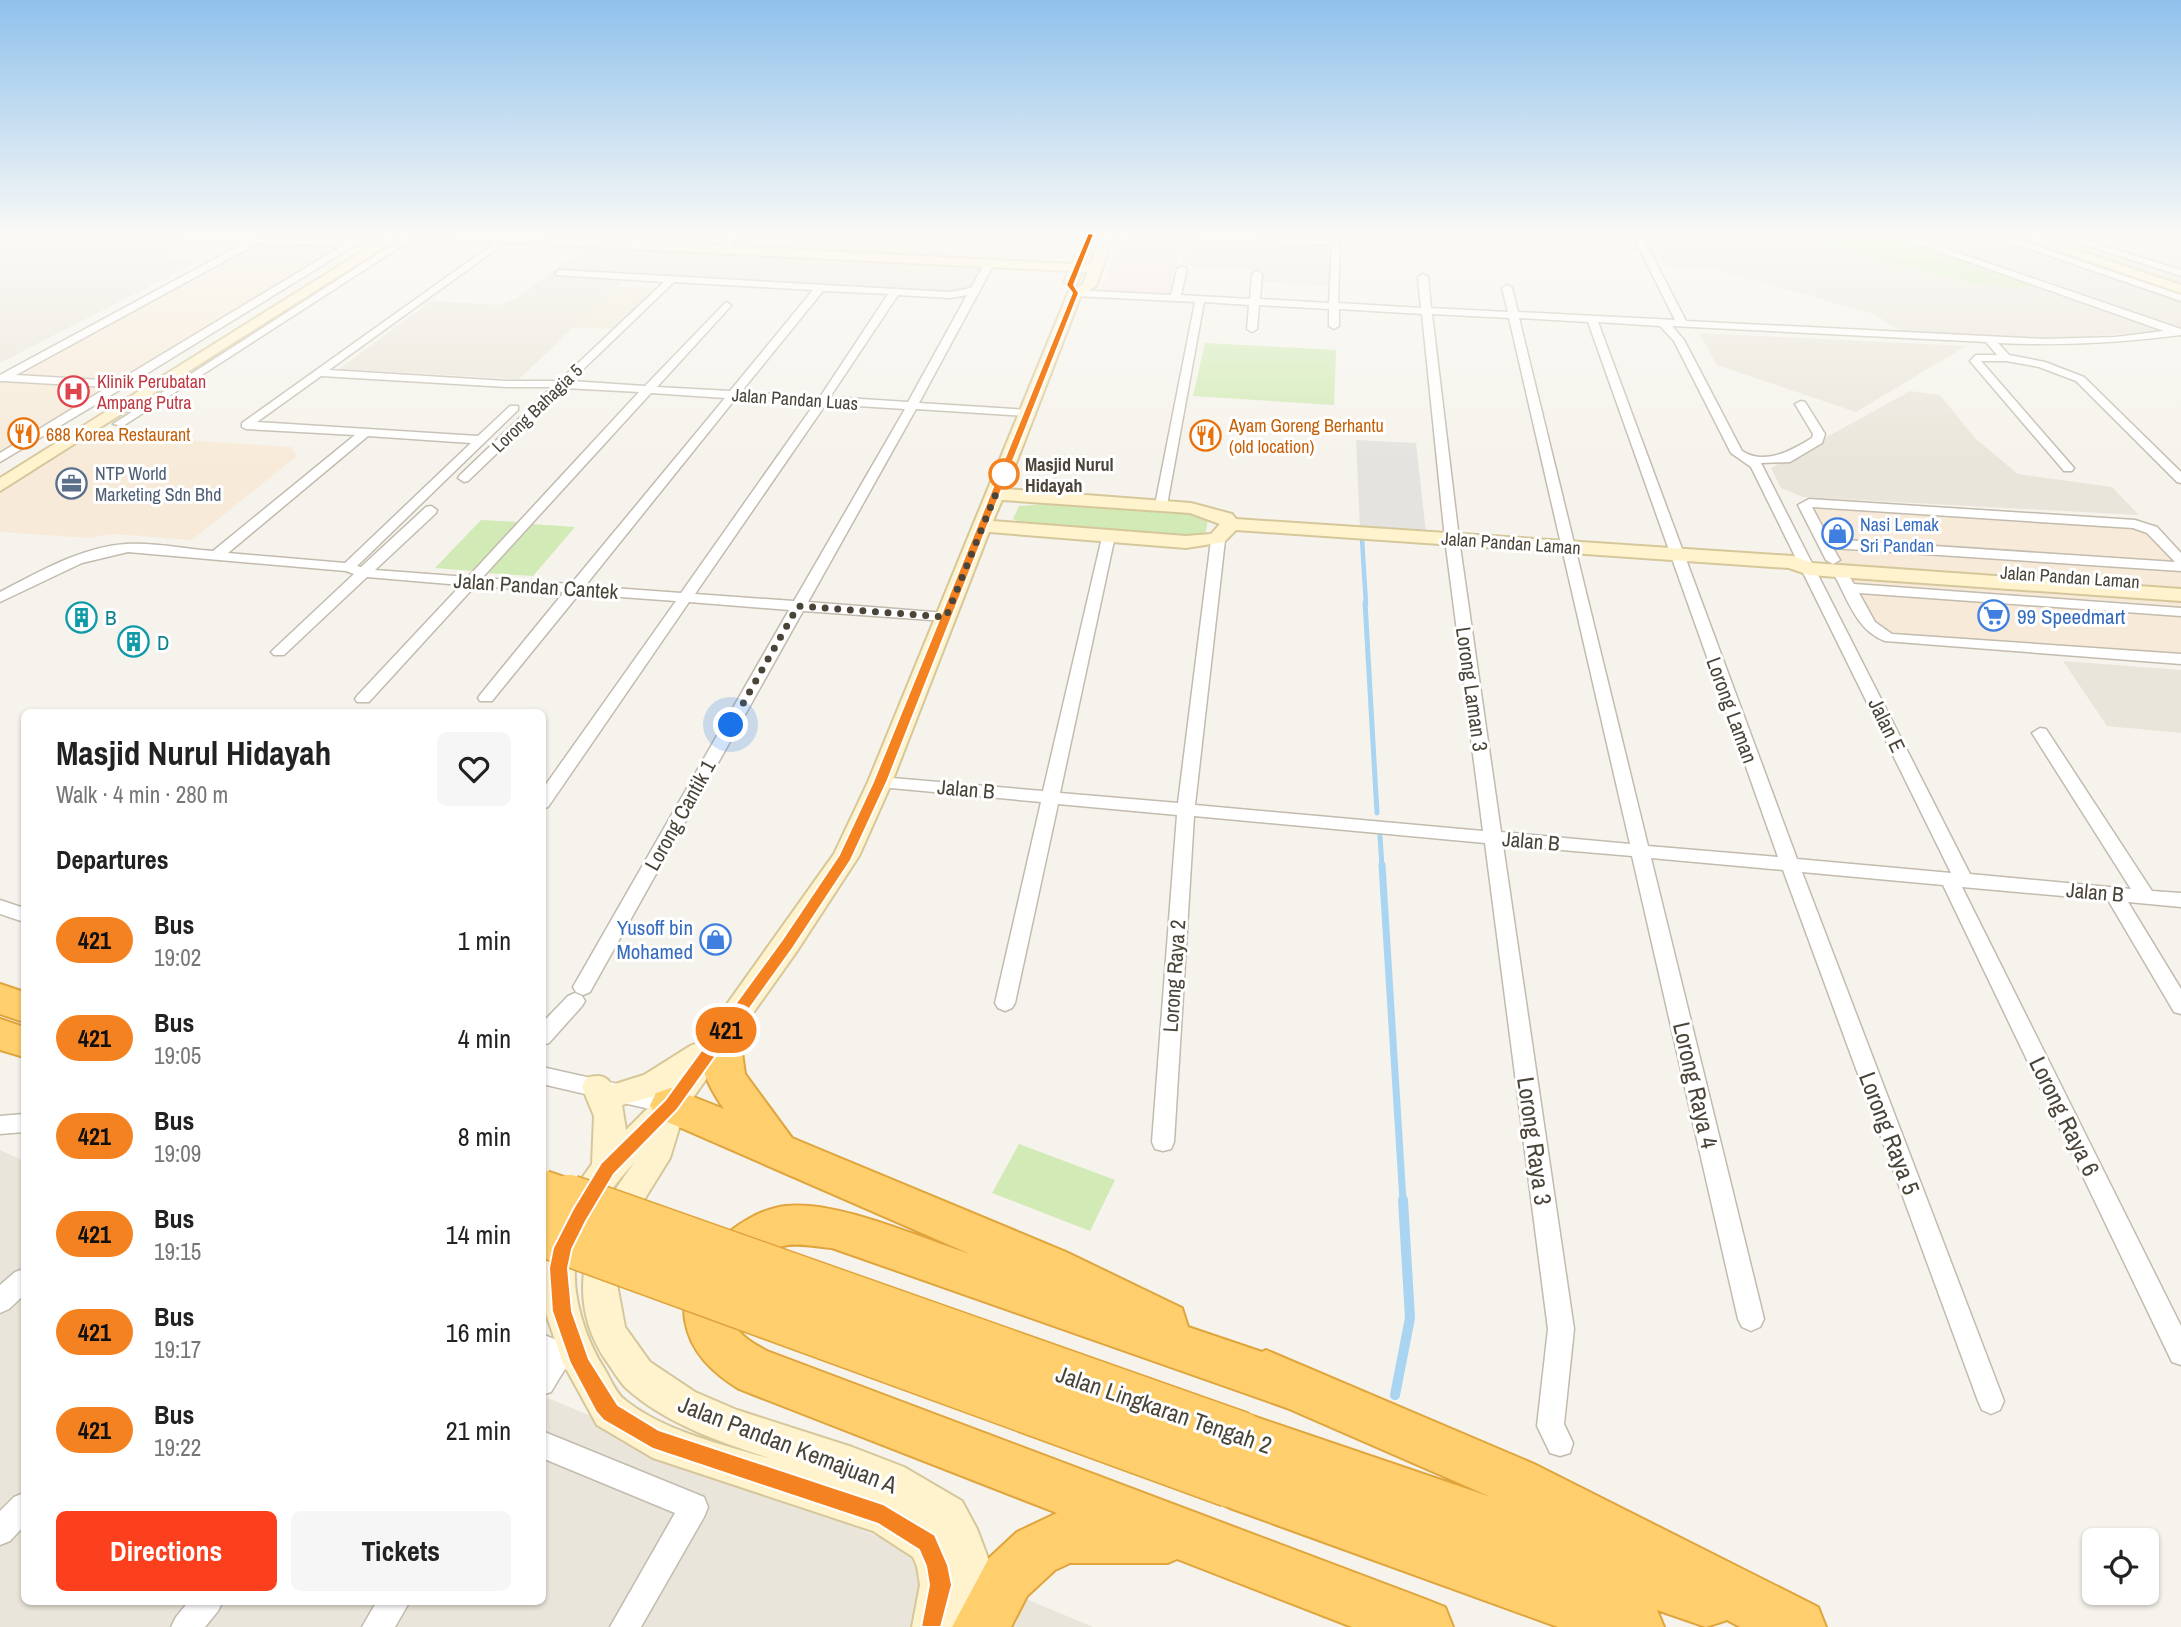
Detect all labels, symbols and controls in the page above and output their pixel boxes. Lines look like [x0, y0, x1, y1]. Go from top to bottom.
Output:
street label: Lorong Bahagia 5 [486, 358, 588, 458]
place label: Klinik Perubatan Ampang Putra [96, 369, 206, 415]
hospital icon: Klinik Perubatan Ampang Putra [57, 374, 91, 408]
street label: Jalan Pandan Luas [731, 382, 859, 416]
place label: Ayam Goreng Berhantu (old location) [1228, 413, 1384, 459]
restaurant icon: 688 Korea Restaurant [6, 417, 40, 451]
restaurant icon: Ayam Goreng Berhantu (old location) [1189, 418, 1223, 452]
place label: 688 Korea Restaurant [46, 422, 190, 447]
place label: Masjid Nurul Hidayah [1025, 452, 1114, 498]
marker: Masjid Nurul Hidayah [989, 459, 1019, 489]
place label: NTP World Marketing Sdn Bhd [95, 461, 221, 507]
office icon: NTP World Marketing Sdn Bhd [55, 466, 89, 500]
place label: Nasi Lemak Sri Pandan [1860, 512, 1939, 558]
shop icon: Nasi Lemak Sri Pandan [1820, 517, 1854, 551]
street label: Jalan Pandan Laman [1441, 526, 1581, 560]
street label: Jalan Pandan Laman [2000, 560, 2140, 594]
street label: Jalan Pandan Cantek [453, 566, 620, 606]
supermarket icon: 99 Speedmart [1977, 599, 2011, 633]
building icon: B [65, 600, 99, 634]
place label: 99 Speedmart [2017, 602, 2125, 631]
place label: B [105, 603, 117, 632]
building icon: D [117, 625, 151, 659]
street label: Lorong Laman 3 [1449, 625, 1495, 753]
place label: D [157, 628, 169, 657]
street label: Lorong Laman [1699, 653, 1765, 767]
street label: Jalan E [1861, 693, 1913, 757]
your location [713, 707, 748, 742]
text: Masjid Nurul Hidayah [56, 731, 331, 775]
button: heart [437, 732, 511, 806]
street label: Lorong Cantik 1 [638, 754, 723, 876]
street label: Jalan B [936, 772, 996, 806]
text: Walk · 4 min · 280 m [56, 779, 228, 810]
street label: Jalan B [1501, 824, 1561, 858]
text: Departures [56, 842, 169, 877]
street label: Jalan B [2065, 875, 2125, 909]
text: Bus [154, 907, 194, 942]
place label: Yusoff bin Mohamed [616, 913, 693, 966]
street label: Lorong Raya 2 [1156, 919, 1192, 1033]
shop icon: Yusoff bin Mohamed [699, 922, 733, 956]
text: 1 min [458, 923, 511, 958]
text: 421 [78, 924, 111, 956]
text: 19:02 [154, 942, 201, 973]
text: Bus [154, 1005, 194, 1040]
line badge: 421 [686, 1007, 766, 1053]
text: 421 [710, 1014, 742, 1046]
street label: Lorong Raya 4 [1666, 1019, 1726, 1152]
text: 4 min [458, 1021, 511, 1056]
text: 421 [78, 1022, 111, 1054]
text: 19:05 [154, 1040, 201, 1071]
street label: Lorong Raya 6 [2022, 1051, 2108, 1181]
street label: Lorong Raya 5 [1852, 1067, 1928, 1199]
street label: Lorong Raya 3 [1510, 1075, 1560, 1207]
text: Bus [154, 1103, 194, 1138]
text: 8 min [458, 1119, 511, 1154]
text: 421 [78, 1120, 111, 1152]
text: 19:09 [154, 1138, 201, 1169]
text: Bus [154, 1201, 194, 1236]
text: 14 min [446, 1217, 511, 1252]
text: 421 [78, 1218, 111, 1250]
text: 19:15 [154, 1236, 201, 1267]
text: Bus [154, 1299, 194, 1334]
text: 16 min [446, 1315, 511, 1350]
text: 421 [78, 1316, 111, 1348]
text: 19:17 [154, 1334, 201, 1365]
street label: Jalan Lingkaran Tengah 2 [1052, 1357, 1276, 1461]
street label: Jalan Pandan Kemajuan A [674, 1387, 903, 1501]
text: Bus [154, 1397, 194, 1432]
text: 21 min [446, 1413, 511, 1448]
text: 421 [78, 1414, 111, 1446]
text: 19:22 [154, 1432, 201, 1463]
button: Directions [56, 1511, 277, 1591]
button: Tickets [291, 1511, 511, 1591]
map controls [2082, 1528, 2159, 1605]
button: locate [2082, 1528, 2159, 1605]

